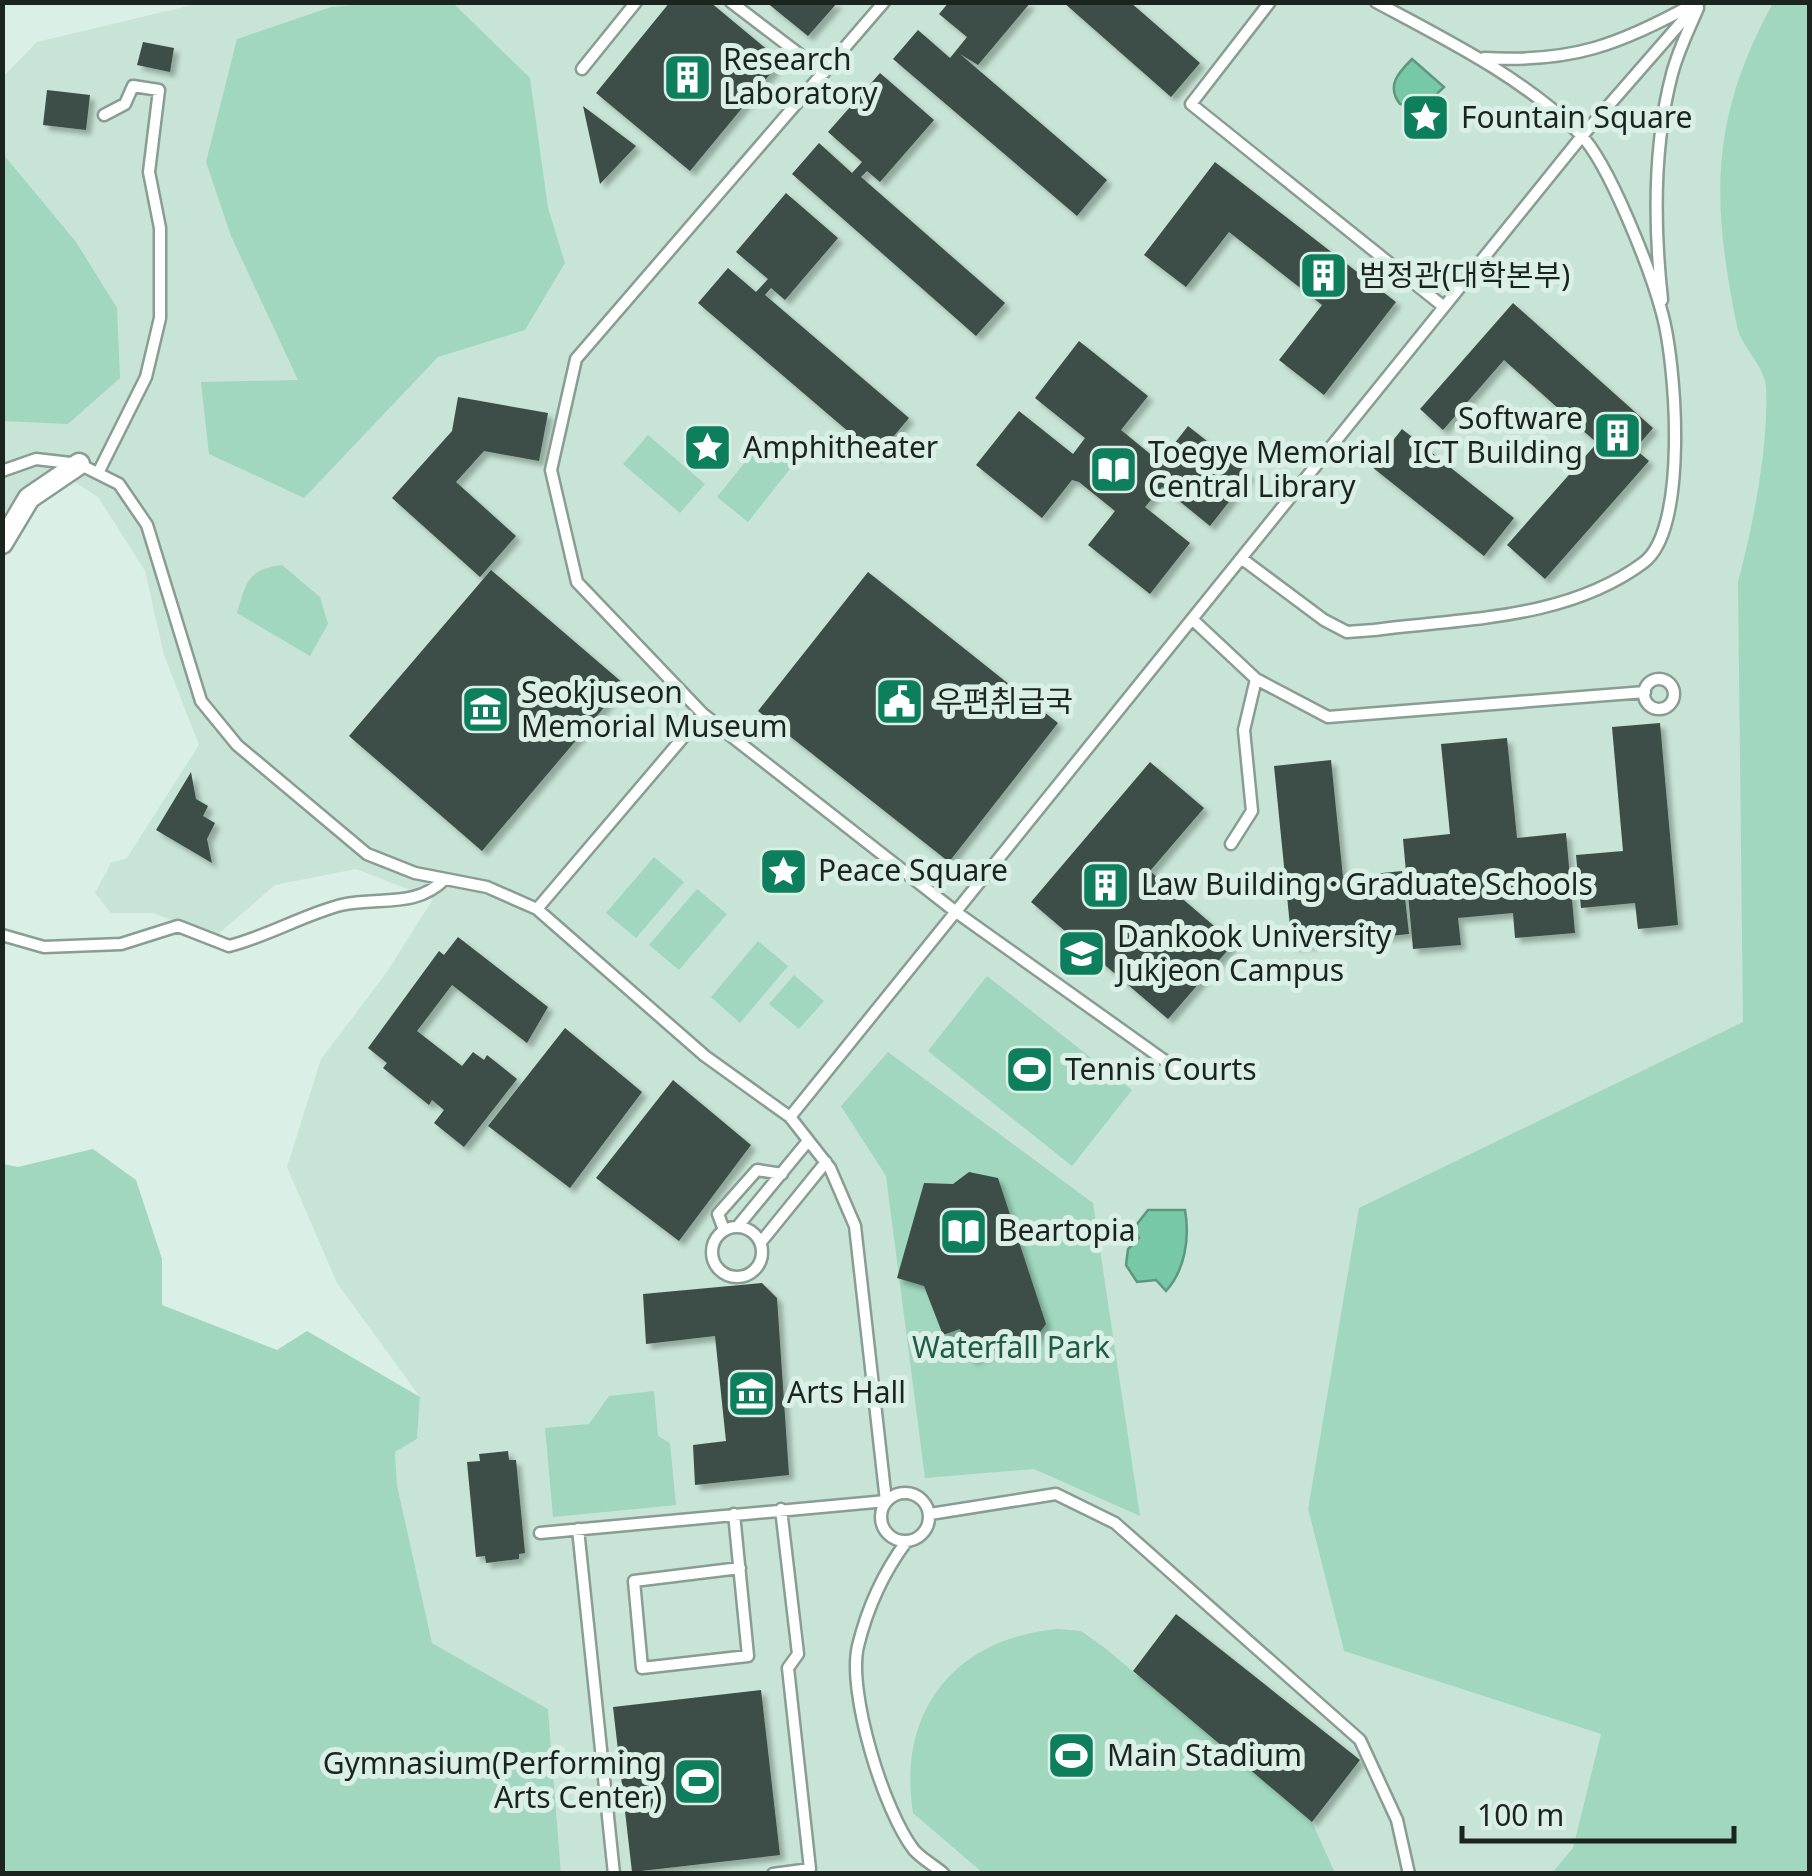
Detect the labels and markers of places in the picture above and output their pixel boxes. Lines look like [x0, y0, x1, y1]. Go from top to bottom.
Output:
place label: Research Laboratory [723, 38, 878, 113]
building icon: Research Laboratory [662, 51, 714, 103]
place icon: Fountain Square [1400, 92, 1452, 144]
place label: Fountain Square [1461, 96, 1693, 137]
building icon: 범정관(대학본부) [1298, 250, 1350, 302]
place label: 범정관(대학본부) [1359, 254, 1570, 295]
place label: Software ICT Building [1413, 397, 1583, 472]
building icon: Software ICT Building [1592, 410, 1644, 462]
place icon: Amphitheater [682, 422, 734, 474]
place label: Amphitheater [743, 426, 938, 467]
place label: Toegye Memorial Central Library [1148, 431, 1391, 506]
library icon: Toegye Memorial Central Library [1087, 444, 1139, 496]
place label: Seokjuseon Memorial Museum [521, 671, 787, 746]
public building icon: 우편취급국 [874, 676, 926, 728]
place label: 우편취급국 [935, 680, 1073, 721]
museum icon: Seokjuseon Memorial Museum [460, 684, 512, 736]
place icon: Peace Square [757, 845, 809, 897]
place label: Peace Square [818, 849, 1008, 890]
building icon: Law Building · Graduate Schools [1080, 859, 1132, 911]
place label: Law Building · Graduate Schools [1141, 863, 1593, 904]
place label: Dankook University Jukjeon Campus [1114, 915, 1392, 990]
school or university icon: Dankook University Jukjeon Campus [1056, 928, 1108, 980]
sports icon: Tennis Courts [1004, 1044, 1056, 1096]
place label: Tennis Courts [1065, 1048, 1257, 1089]
library icon: Beartopia [937, 1205, 989, 1257]
place label: Beartopia [998, 1209, 1136, 1250]
museum icon: Arts Hall [726, 1367, 778, 1419]
place label: Arts Hall [787, 1371, 906, 1412]
sports icon: Main Stadium [1046, 1730, 1098, 1782]
place label: Main Stadium [1107, 1734, 1302, 1775]
place label: Gymnasium(Performing Arts Center) [323, 1742, 662, 1817]
sports icon: Gymnasium(Performing Arts Center) [671, 1755, 723, 1807]

